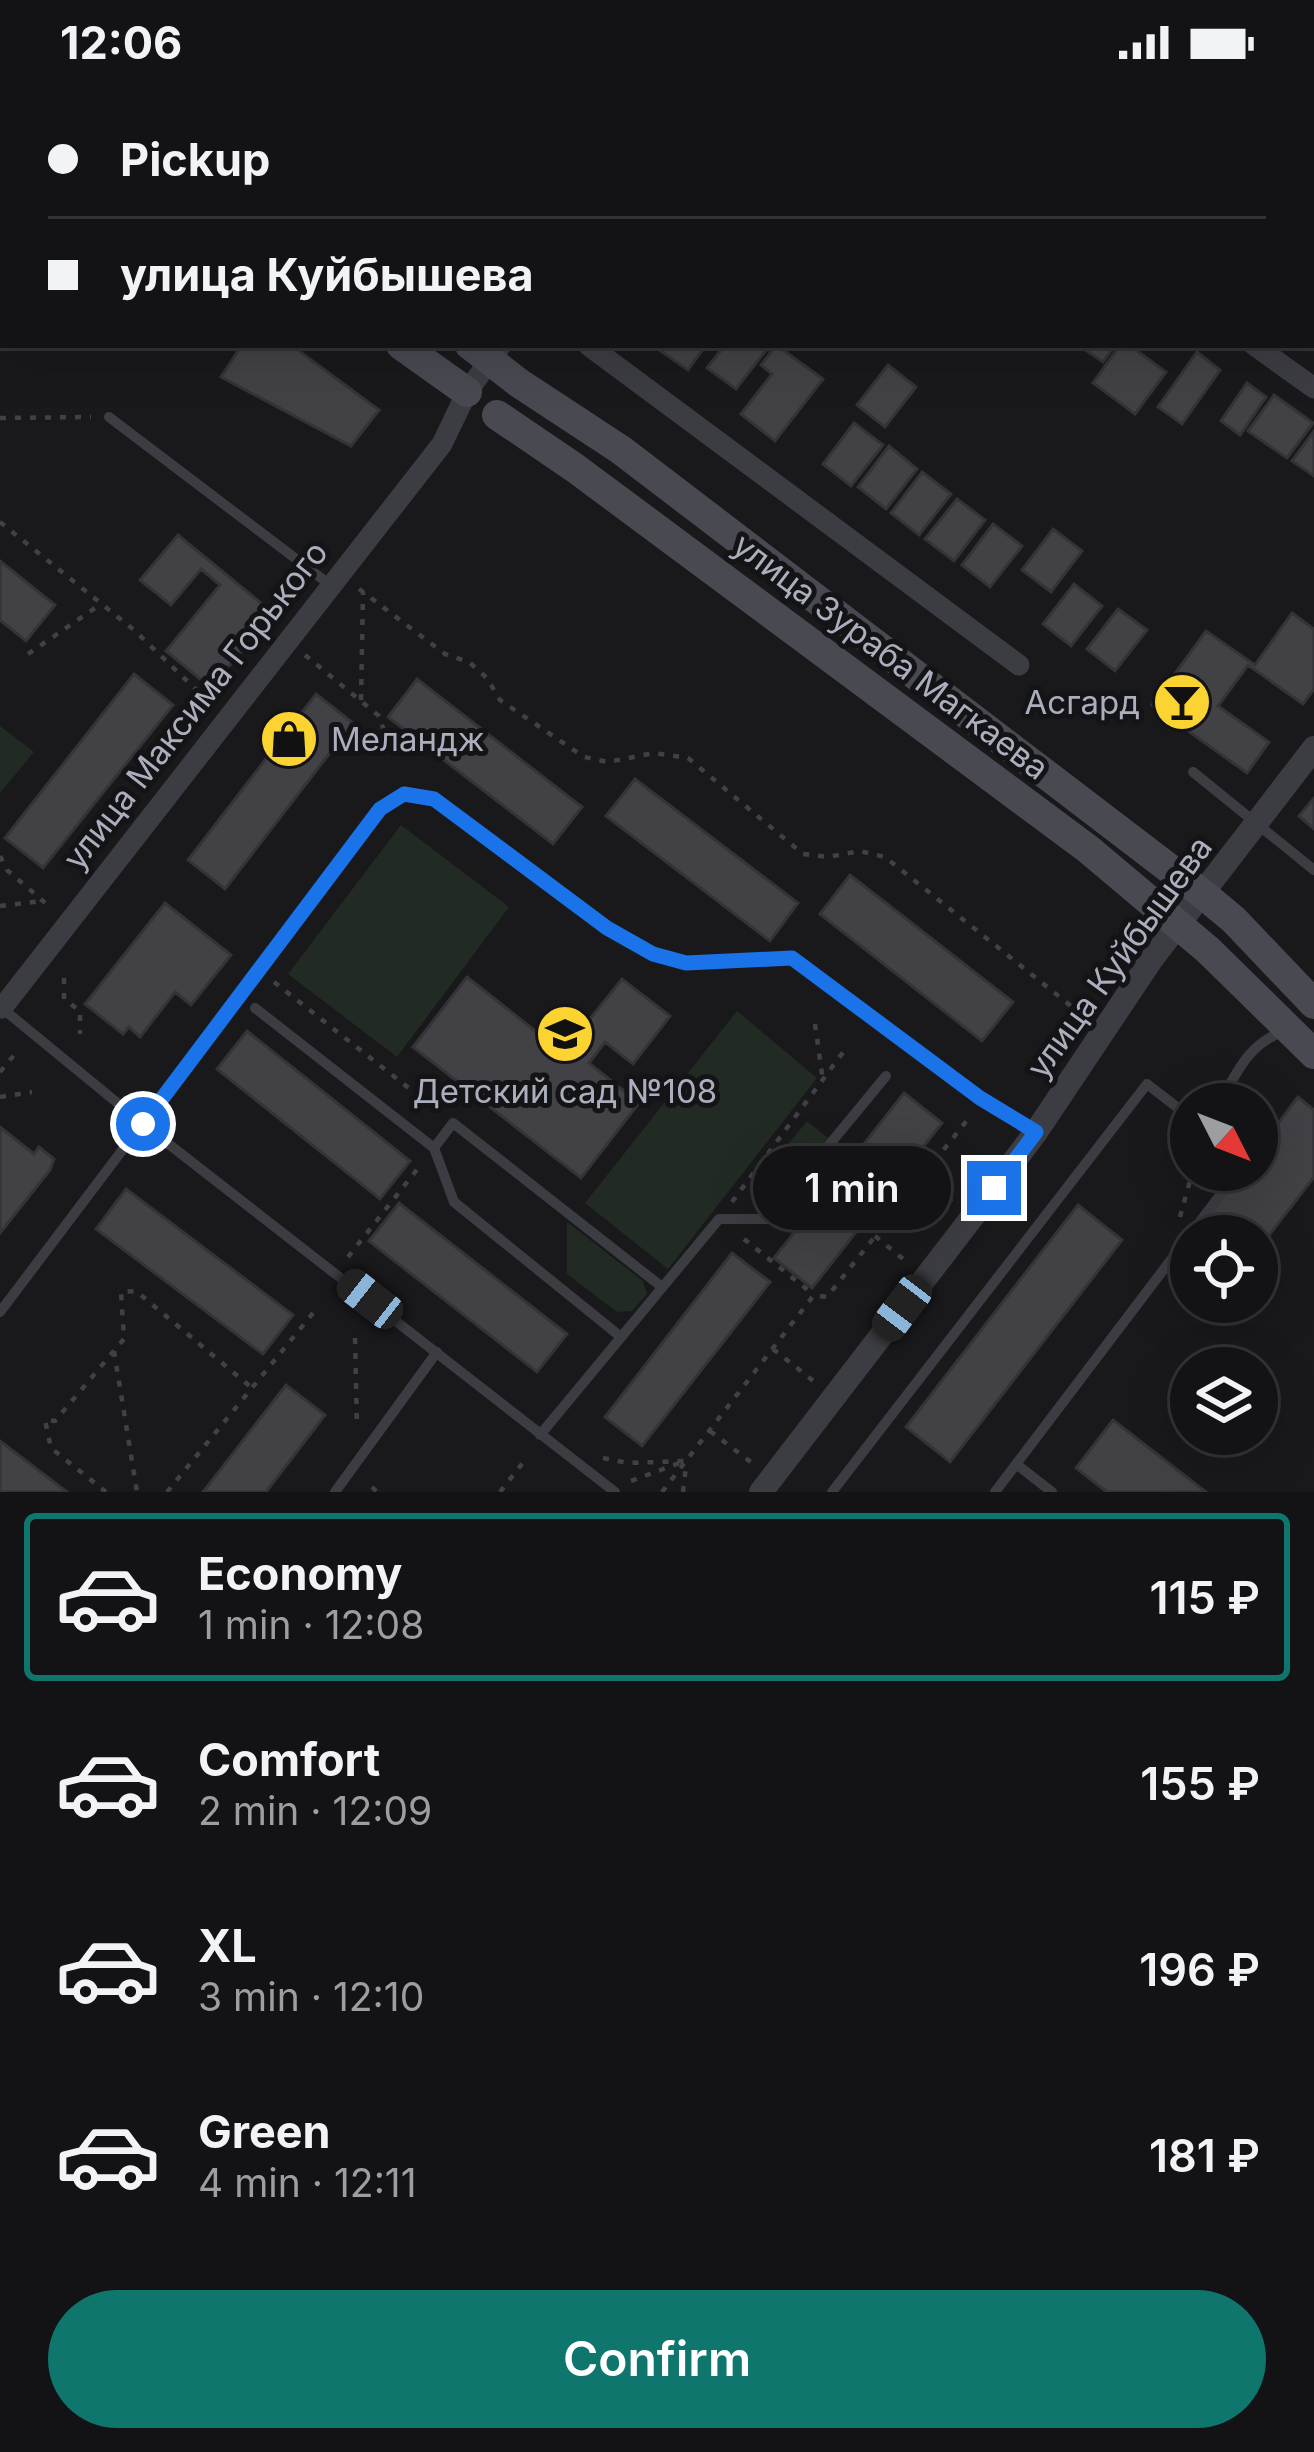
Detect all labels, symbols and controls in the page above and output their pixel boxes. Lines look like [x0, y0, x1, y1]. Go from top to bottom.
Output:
text: 12:06 [60, 15, 182, 70]
text: Pickup [120, 132, 270, 187]
text: улица Куйбышева [120, 247, 534, 302]
street label: улица Зураба Магкаева [725, 524, 1057, 788]
street label: улица Максима Горького [54, 533, 336, 877]
bar icon: Асгард [1151, 671, 1213, 733]
place label: Асгард [1025, 682, 1140, 722]
shop icon: Меландж [258, 708, 320, 770]
place label: Меландж [331, 719, 485, 759]
street label: улица Куйбышева [1018, 828, 1220, 1086]
school or university icon: Детский сад №108 [534, 1003, 596, 1065]
place label: Детский сад №108 [413, 1071, 717, 1111]
north arrow [1170, 1083, 1278, 1191]
map controls [1170, 1083, 1278, 1455]
route start [116, 1097, 170, 1151]
callout: 1 min [754, 1146, 952, 1230]
route end [967, 1161, 1021, 1215]
text: 1 min [804, 1164, 900, 1211]
button: locate [1170, 1215, 1278, 1323]
car [331, 1263, 409, 1335]
car [866, 1268, 938, 1348]
button: layers [1170, 1347, 1278, 1455]
icon: car [54, 1543, 162, 1651]
text: Economy [198, 1546, 402, 1601]
text: 115 ₽ [1150, 1570, 1260, 1625]
text: 1 min · 12:08 [198, 1601, 424, 1648]
icon: car [54, 1729, 162, 1837]
text: Comfort [198, 1732, 380, 1787]
text: 155 ₽ [1140, 1756, 1260, 1811]
text: 2 min · 12:09 [198, 1787, 432, 1834]
icon: car [54, 1915, 162, 2023]
text: XL [198, 1918, 257, 1973]
text: 196 ₽ [1139, 1942, 1260, 1997]
text: 3 min · 12:10 [198, 1973, 424, 2020]
icon: car [54, 2101, 162, 2209]
text: Green [198, 2104, 331, 2159]
text: 181 ₽ [1149, 2128, 1260, 2183]
text: 4 min · 12:11 [198, 2159, 417, 2206]
button: Confirm [48, 2290, 1266, 2428]

